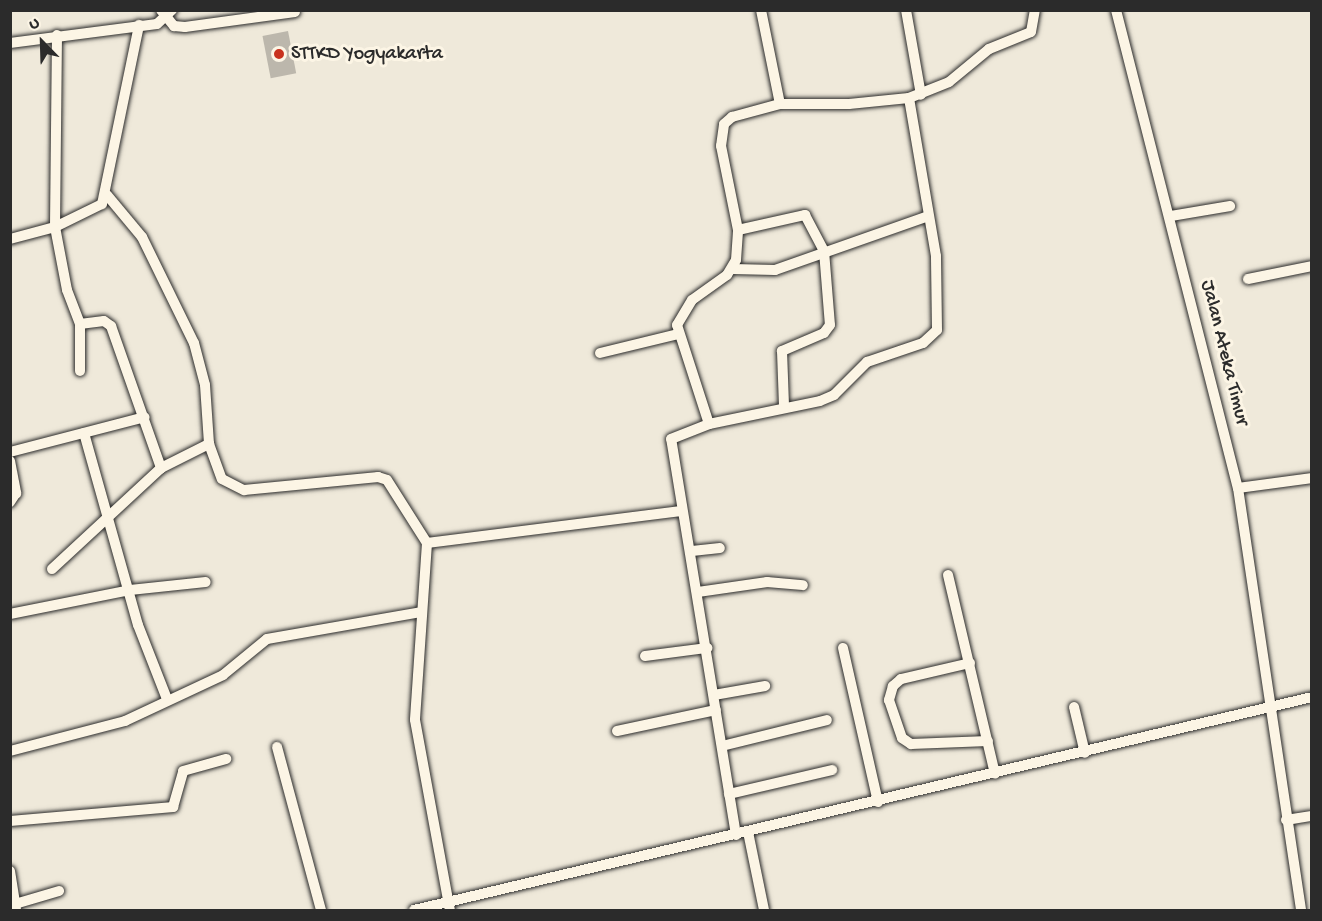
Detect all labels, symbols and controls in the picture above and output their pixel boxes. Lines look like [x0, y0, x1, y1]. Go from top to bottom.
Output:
north arrow [12, 12, 72, 72]
text: U [27, 14, 43, 36]
place label: STTKD Yogyakarta [291, 42, 443, 66]
marker: STTKD Yogyakarta [272, 47, 286, 61]
street label: Jalan Ateka Timur [1194, 278, 1254, 428]

